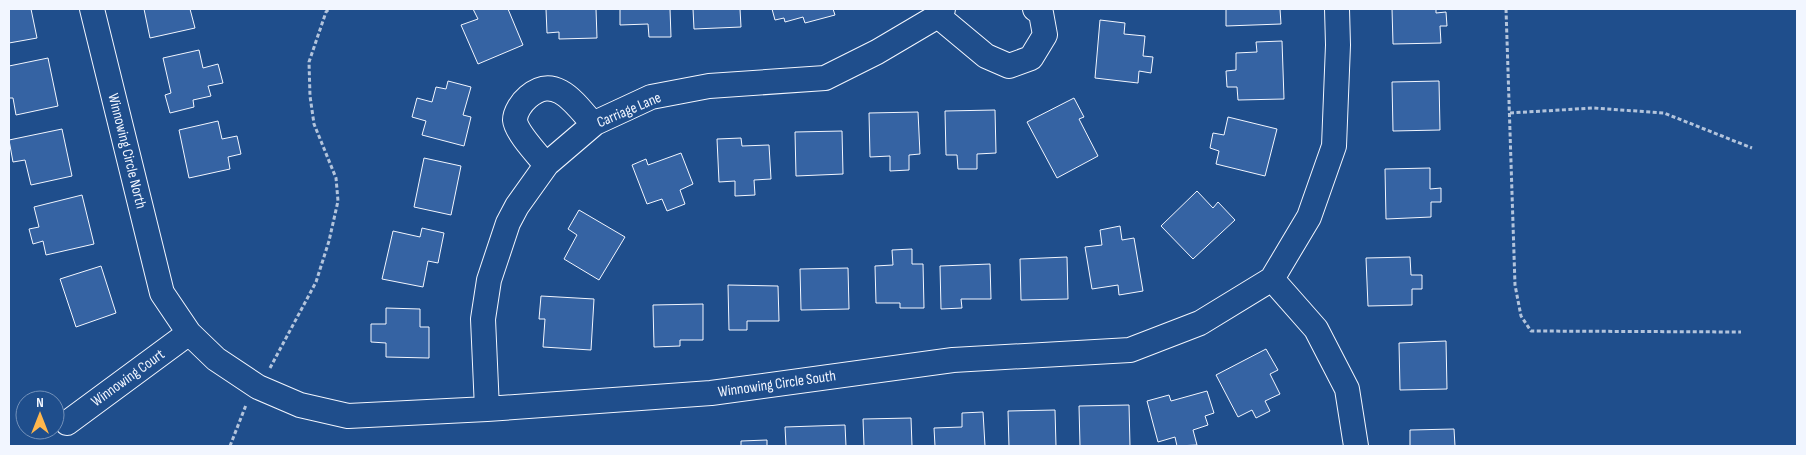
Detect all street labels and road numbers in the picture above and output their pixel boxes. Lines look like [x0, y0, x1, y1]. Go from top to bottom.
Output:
street label: Carriage Lane [594, 88, 664, 132]
street label: Winnowing Circle North [103, 91, 151, 211]
street label: Winnowing Court [88, 345, 169, 411]
street label: Winnowing Circle South [717, 366, 837, 402]

